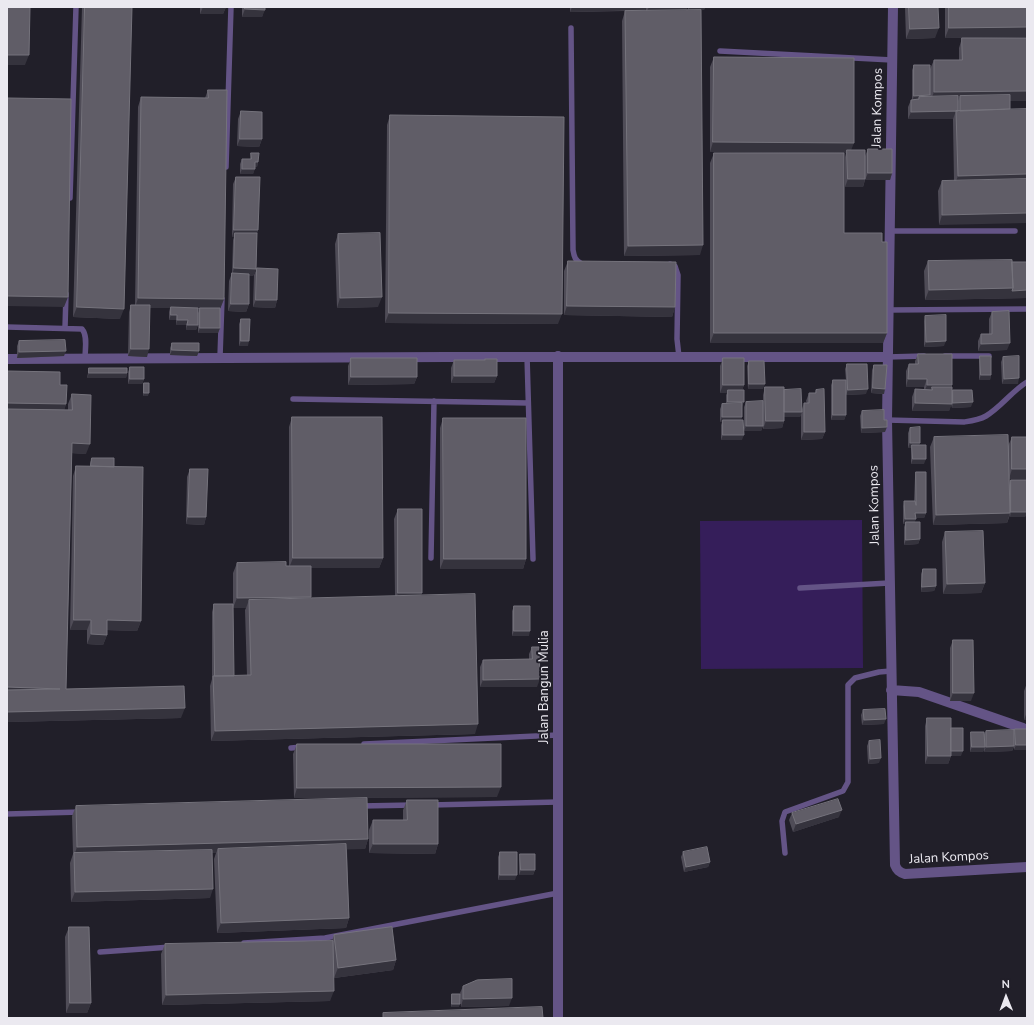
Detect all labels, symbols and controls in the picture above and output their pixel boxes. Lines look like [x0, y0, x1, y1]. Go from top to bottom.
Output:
street label: Jalan Kompos [870, 68, 886, 148]
street label: Jalan Kompos [867, 465, 883, 545]
street label: Jalan Bangun Mulia [537, 630, 553, 744]
street label: Jalan Kompos [909, 848, 989, 868]
north arrow [986, 977, 1026, 1017]
text: N [1002, 977, 1010, 992]

